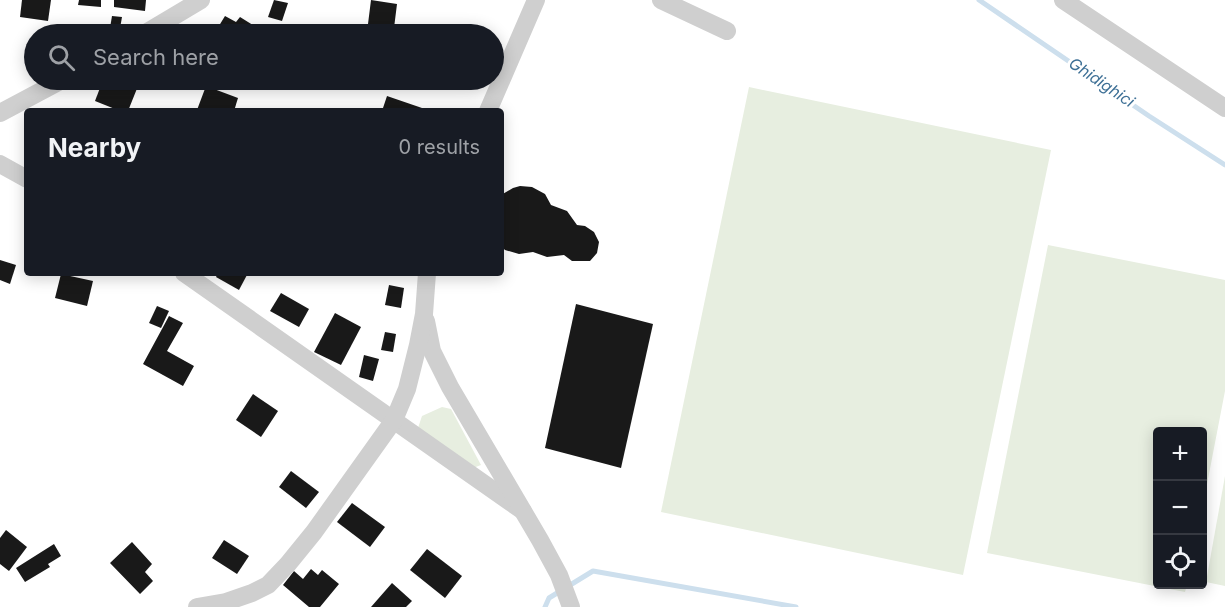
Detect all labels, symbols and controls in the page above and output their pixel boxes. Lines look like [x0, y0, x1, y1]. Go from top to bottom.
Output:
search box [24, 24, 504, 90]
icon: search [45, 41, 78, 74]
text: Search here [93, 44, 219, 70]
water label: Ghidighici [1065, 53, 1140, 112]
text: Nearby [48, 132, 141, 163]
text: 0 results [398, 135, 480, 159]
map controls [1153, 427, 1207, 589]
button: + [1153, 427, 1207, 481]
button: − [1153, 481, 1207, 535]
button: locate [1153, 535, 1207, 589]

